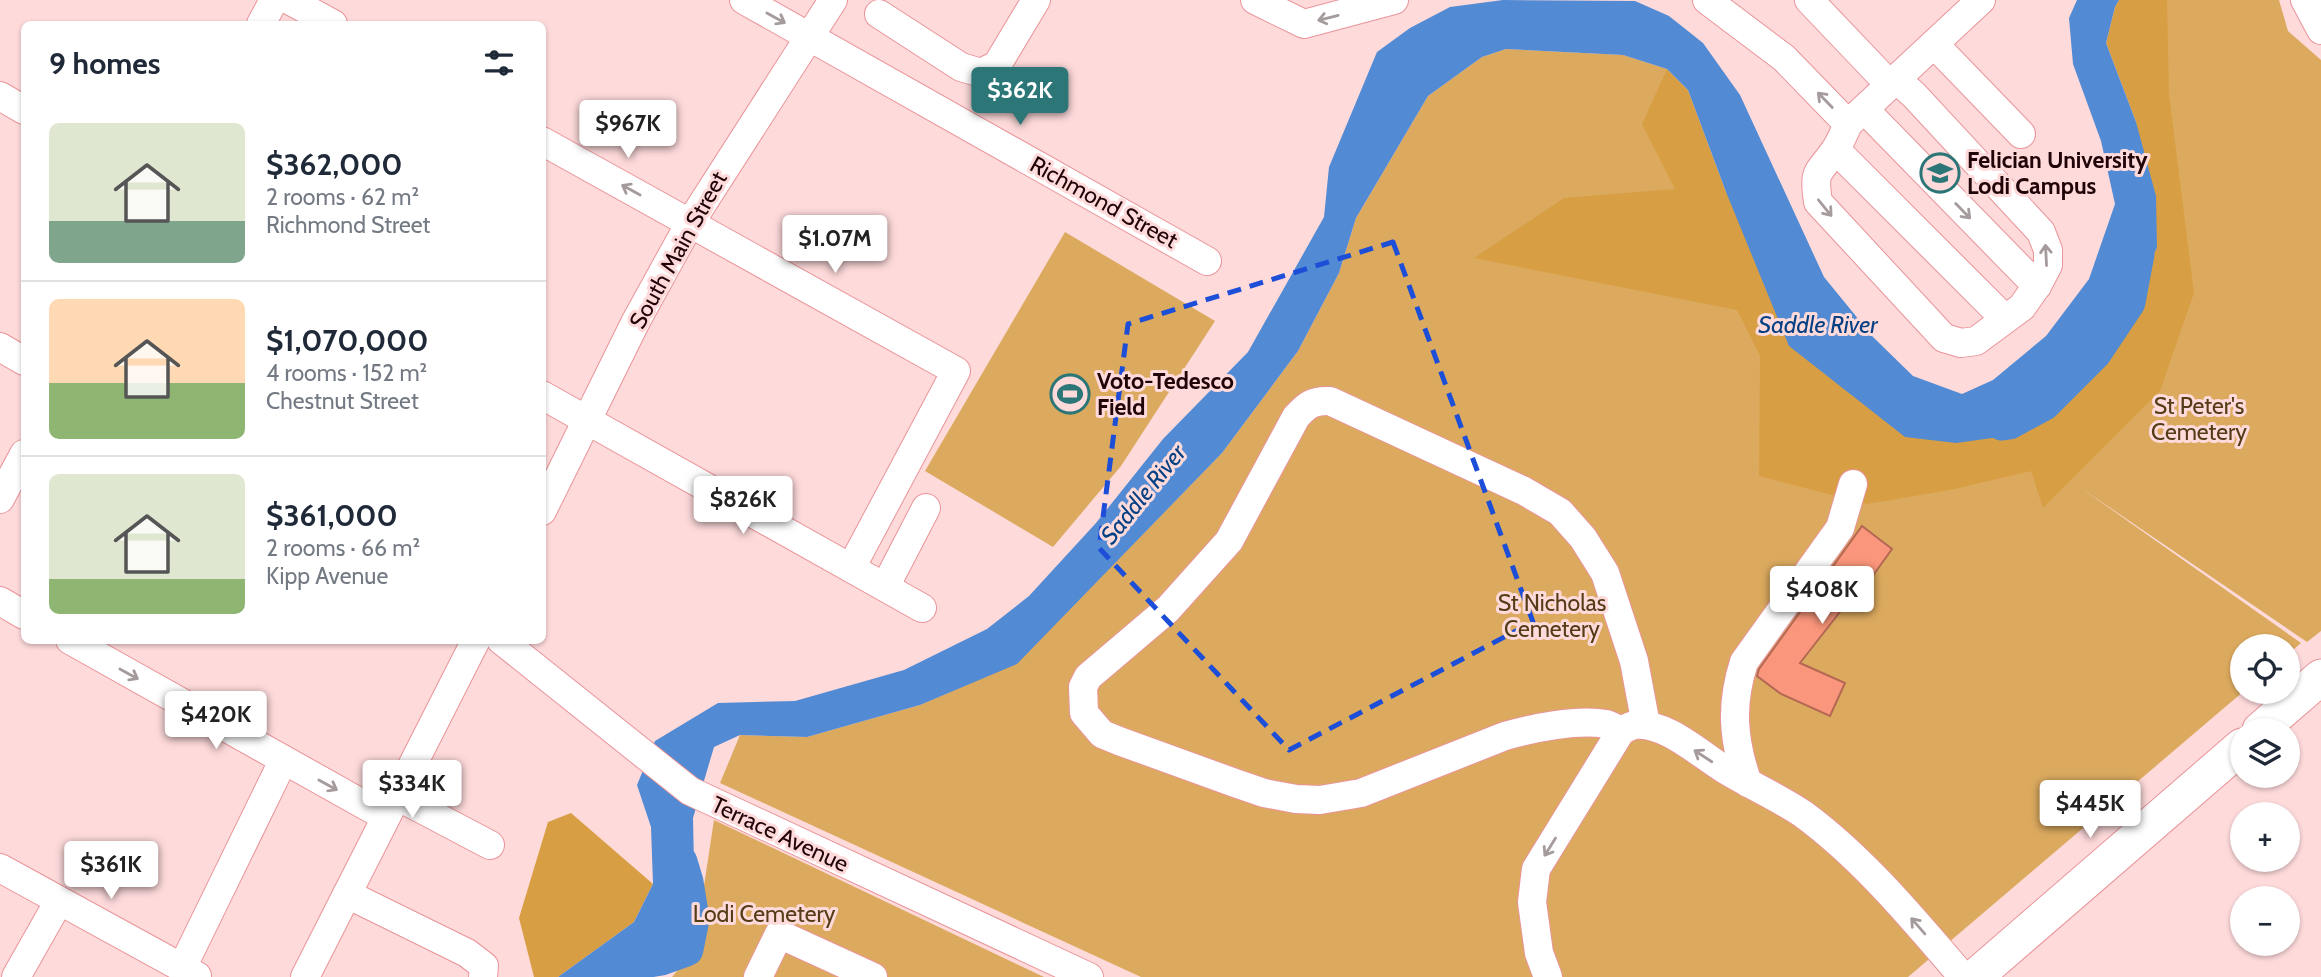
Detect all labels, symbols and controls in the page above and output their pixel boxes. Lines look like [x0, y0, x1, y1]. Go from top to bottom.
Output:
one-way arrow [765, 12, 786, 25]
one-way arrow [1317, 12, 1340, 25]
icon: filters [480, 44, 518, 82]
text: 9 homes [49, 45, 160, 82]
pin: $362K [971, 68, 1069, 127]
text: $362K [987, 76, 1053, 104]
one-way arrow [1816, 92, 1833, 109]
pin: $967K [579, 100, 677, 160]
text: $967K [595, 109, 661, 137]
text: $362,000 [266, 146, 403, 183]
place label: Felician University Lodi Campus [1967, 146, 2148, 200]
street label: Richmond Street [1025, 150, 1183, 254]
icon: home [105, 151, 189, 235]
school or university icon: Felician University Lodi Campus [1919, 152, 1961, 194]
street label: South Main Street [623, 166, 733, 333]
text: 2 rooms · 62 m² [266, 183, 419, 211]
one-way arrow [621, 183, 641, 197]
one-way arrow [1818, 199, 1833, 217]
one-way arrow [1955, 202, 1972, 219]
text: Richmond Street [266, 211, 430, 239]
pin: $1.07M [778, 216, 892, 275]
text: $1.07M [798, 224, 872, 252]
one-way arrow [2039, 244, 2052, 267]
water label: Saddle River [1758, 310, 1879, 339]
text: $1,070,000 [266, 322, 428, 359]
icon: home [105, 327, 189, 411]
text: 4 rooms · 152 m² [266, 359, 427, 387]
place label: Voto-Tedesco Field [1097, 367, 1234, 421]
sports icon: Voto-Tedesco Field [1049, 373, 1091, 415]
text: Chestnut Street [266, 387, 419, 415]
park label: St Peter's Cemetery [2151, 392, 2247, 446]
water label: Saddle River [1094, 437, 1193, 550]
pin: $826K [694, 476, 792, 536]
text: $826K [710, 485, 776, 513]
text: $361,000 [266, 497, 398, 534]
icon: home [105, 502, 189, 586]
text: 2 rooms · 66 m² [266, 534, 420, 562]
text: Kipp Avenue [266, 562, 388, 590]
pin: $408K [1773, 566, 1871, 626]
text: $408K [1786, 575, 1858, 603]
park label: St Nicholas Cemetery [1498, 589, 1606, 643]
map controls [2230, 634, 2300, 956]
button: locate [2230, 634, 2300, 704]
one-way arrow [119, 667, 139, 681]
pin: $420K [167, 692, 265, 751]
text: $420K [181, 700, 251, 728]
button: layers [2230, 718, 2300, 788]
one-way arrow [1694, 748, 1713, 763]
pin: $334K [363, 760, 461, 820]
text: $334K [379, 769, 445, 797]
one-way arrow [317, 778, 337, 792]
pin: $445K [2041, 780, 2139, 840]
text: $445K [2056, 789, 2124, 817]
street label: Terrace Avenue [707, 790, 853, 878]
button: + [2230, 802, 2300, 872]
one-way arrow [1543, 836, 1557, 856]
pin: $361K [62, 842, 160, 901]
text: $361K [80, 850, 142, 878]
button: − [2230, 886, 2300, 956]
park label: Lodi Cemetery [693, 900, 836, 928]
one-way arrow [1910, 917, 1926, 935]

